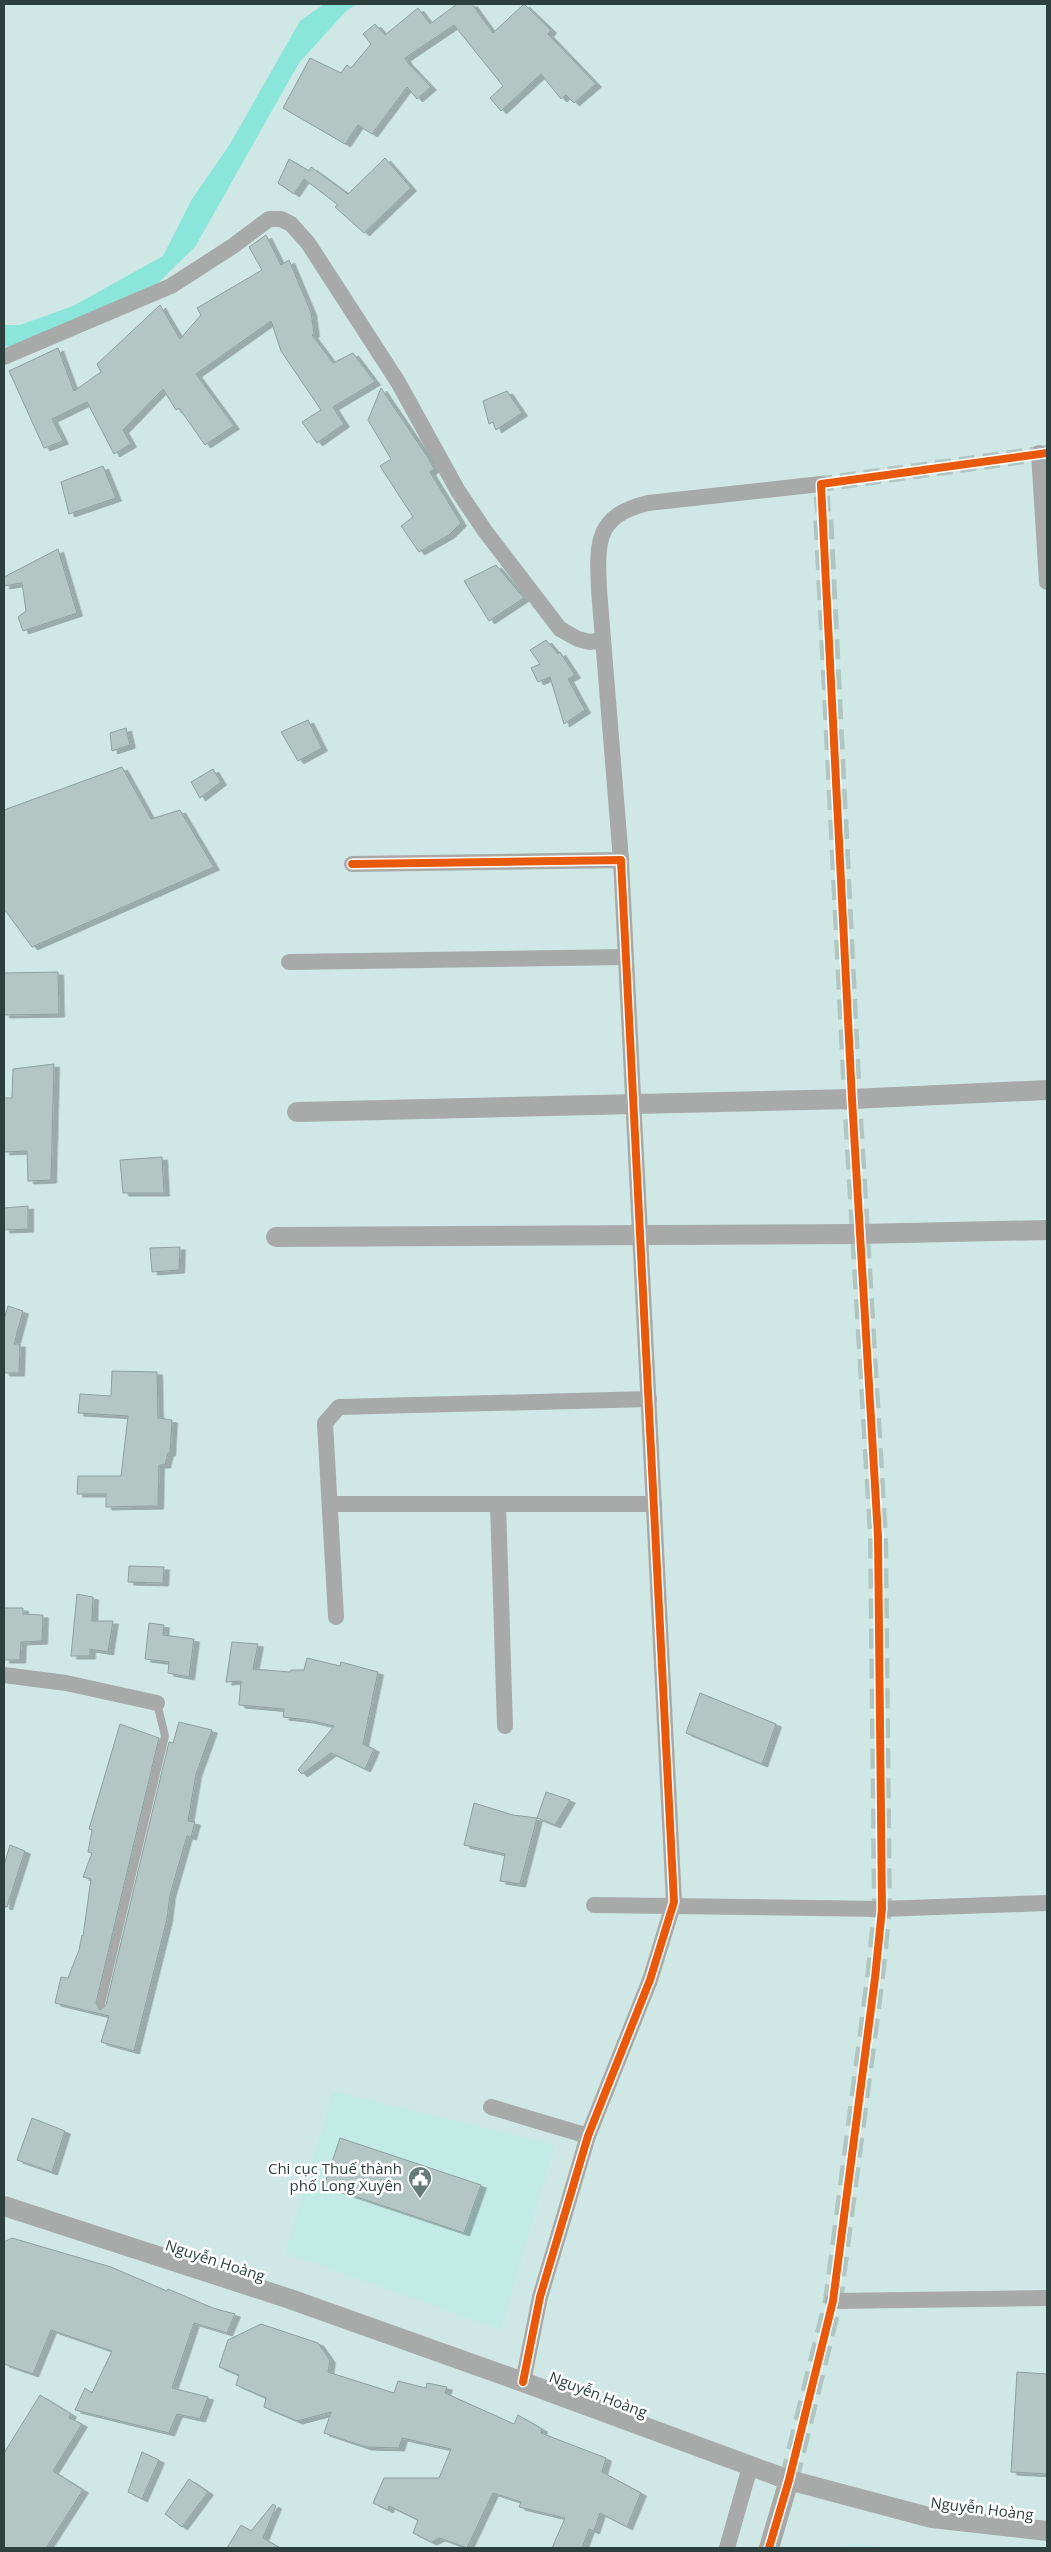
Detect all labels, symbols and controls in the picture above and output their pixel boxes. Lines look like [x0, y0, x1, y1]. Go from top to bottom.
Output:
place label: Chi cục Thuế thành phố Long Xuyên [268, 2158, 402, 2195]
public building icon: Chi cục Thuế thành phố Long Xuyên [407, 2165, 433, 2199]
street label: Nguyễn Hoàng [163, 2235, 268, 2286]
street label: Nguyễn Hoàng [546, 2366, 650, 2422]
street label: Nguyễn Hoàng [930, 2492, 1035, 2524]

